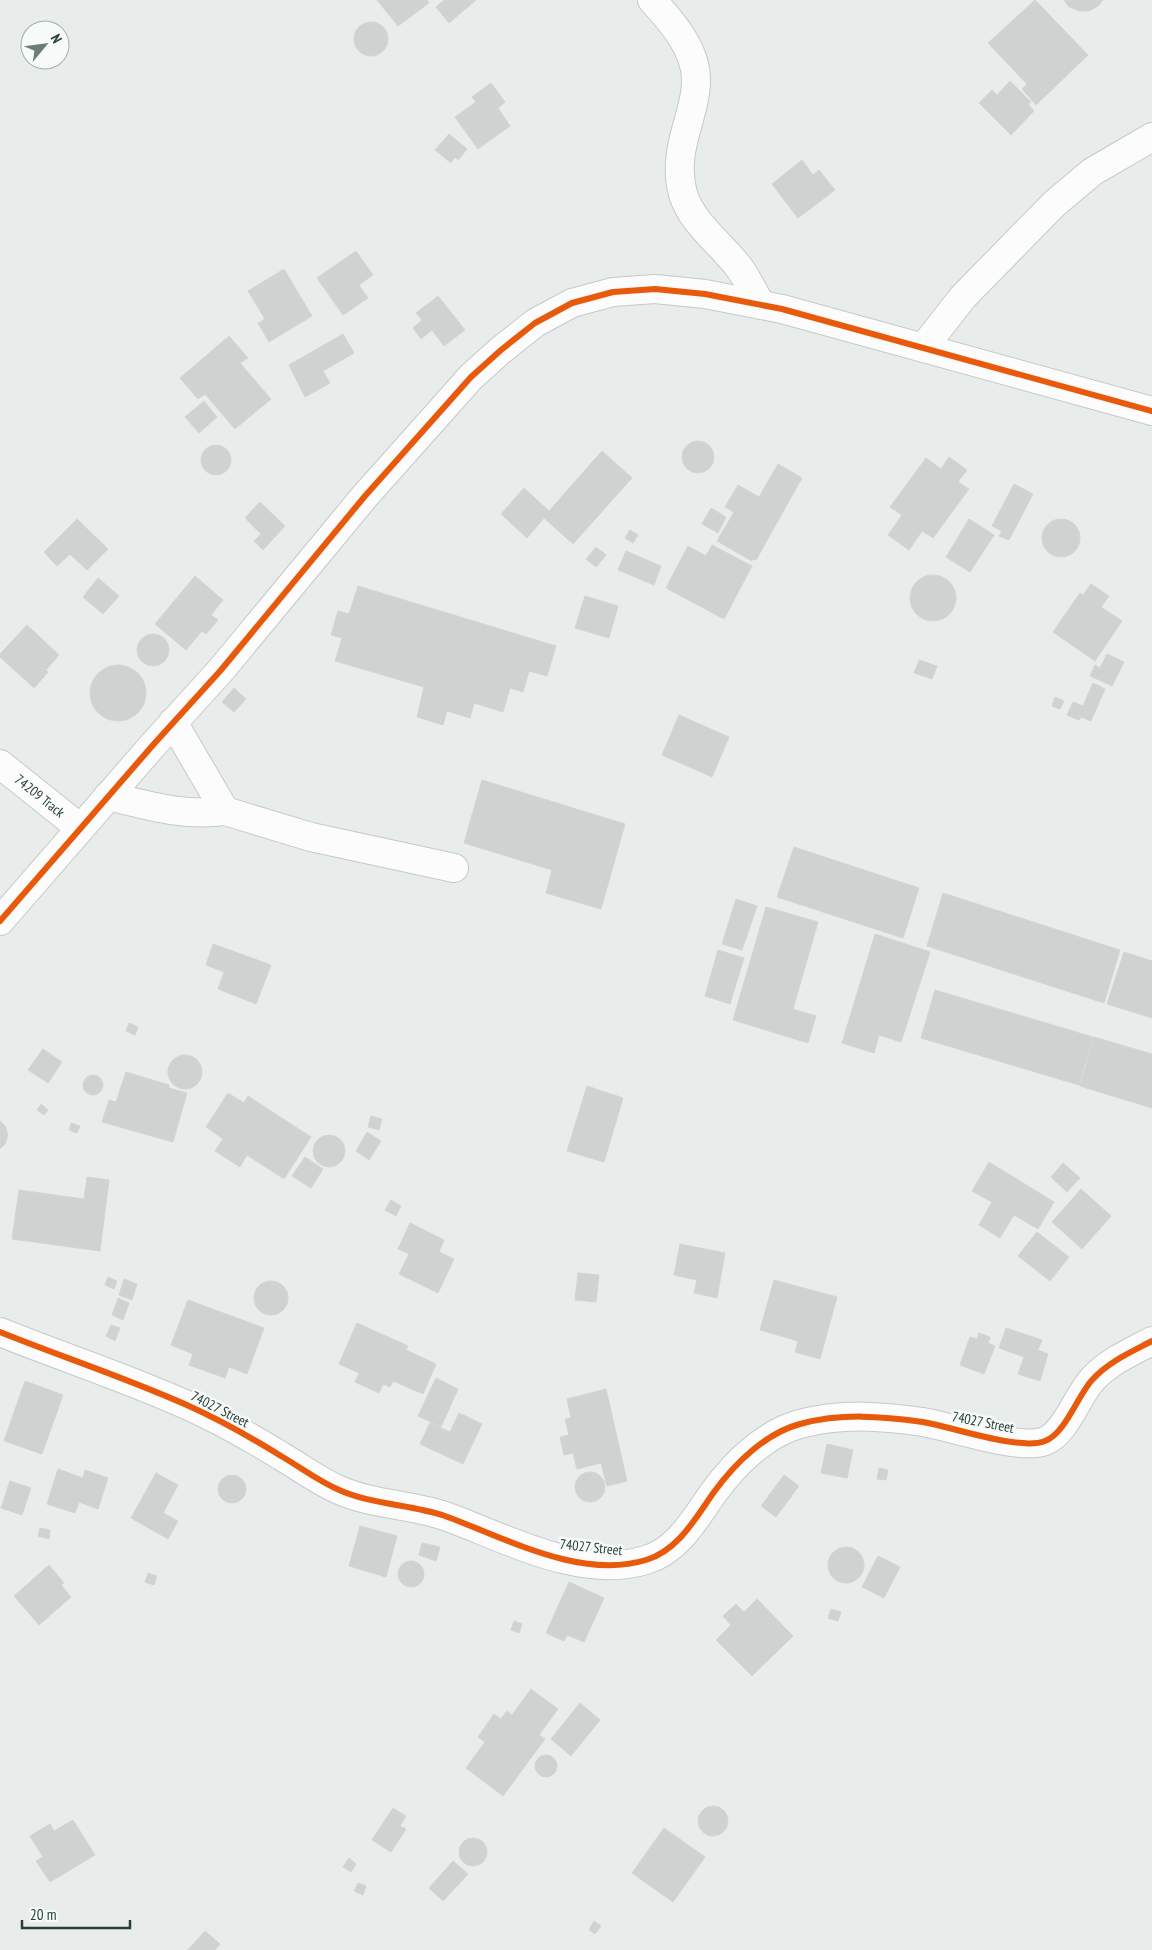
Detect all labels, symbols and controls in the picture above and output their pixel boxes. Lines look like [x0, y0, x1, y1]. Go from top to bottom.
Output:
north arrow [20, 20, 70, 70]
text: N [47, 31, 66, 46]
street label: 74209 Track [11, 770, 69, 822]
street label: 74027 Street [188, 1387, 252, 1431]
street label: 74027 Street [950, 1407, 1016, 1437]
street label: 74027 Street [559, 1535, 623, 1559]
scale bar [22, 1898, 130, 1930]
text: 20 m [30, 1905, 56, 1924]

